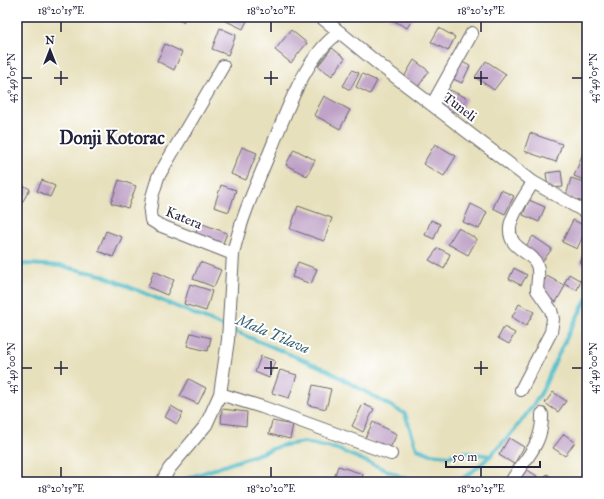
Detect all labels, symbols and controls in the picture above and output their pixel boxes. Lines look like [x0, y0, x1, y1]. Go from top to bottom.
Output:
text: 18°20'15"E [38, 5, 84, 17]
text: 18°20'20"E [247, 5, 295, 17]
text: 18°20'25"E [457, 5, 505, 17]
north arrow [30, 30, 70, 70]
text: N [45, 34, 55, 47]
text: 43°49'05"N [6, 52, 18, 103]
text: 43°49'05"N [588, 52, 600, 103]
street label: Tuneli [440, 89, 480, 125]
district label: Donji Kotorac [59, 127, 165, 150]
street label: Katera [163, 203, 205, 233]
water label: Mala Tilava [232, 310, 312, 357]
text: 43°49'00"N [6, 342, 18, 394]
text: 43°49'00"N [588, 342, 600, 394]
scale bar [446, 443, 540, 469]
text: 50 m [452, 450, 477, 464]
text: 18°20'15"E [38, 483, 84, 495]
text: 18°20'20"E [247, 483, 295, 495]
text: 18°20'25"E [457, 483, 505, 495]

